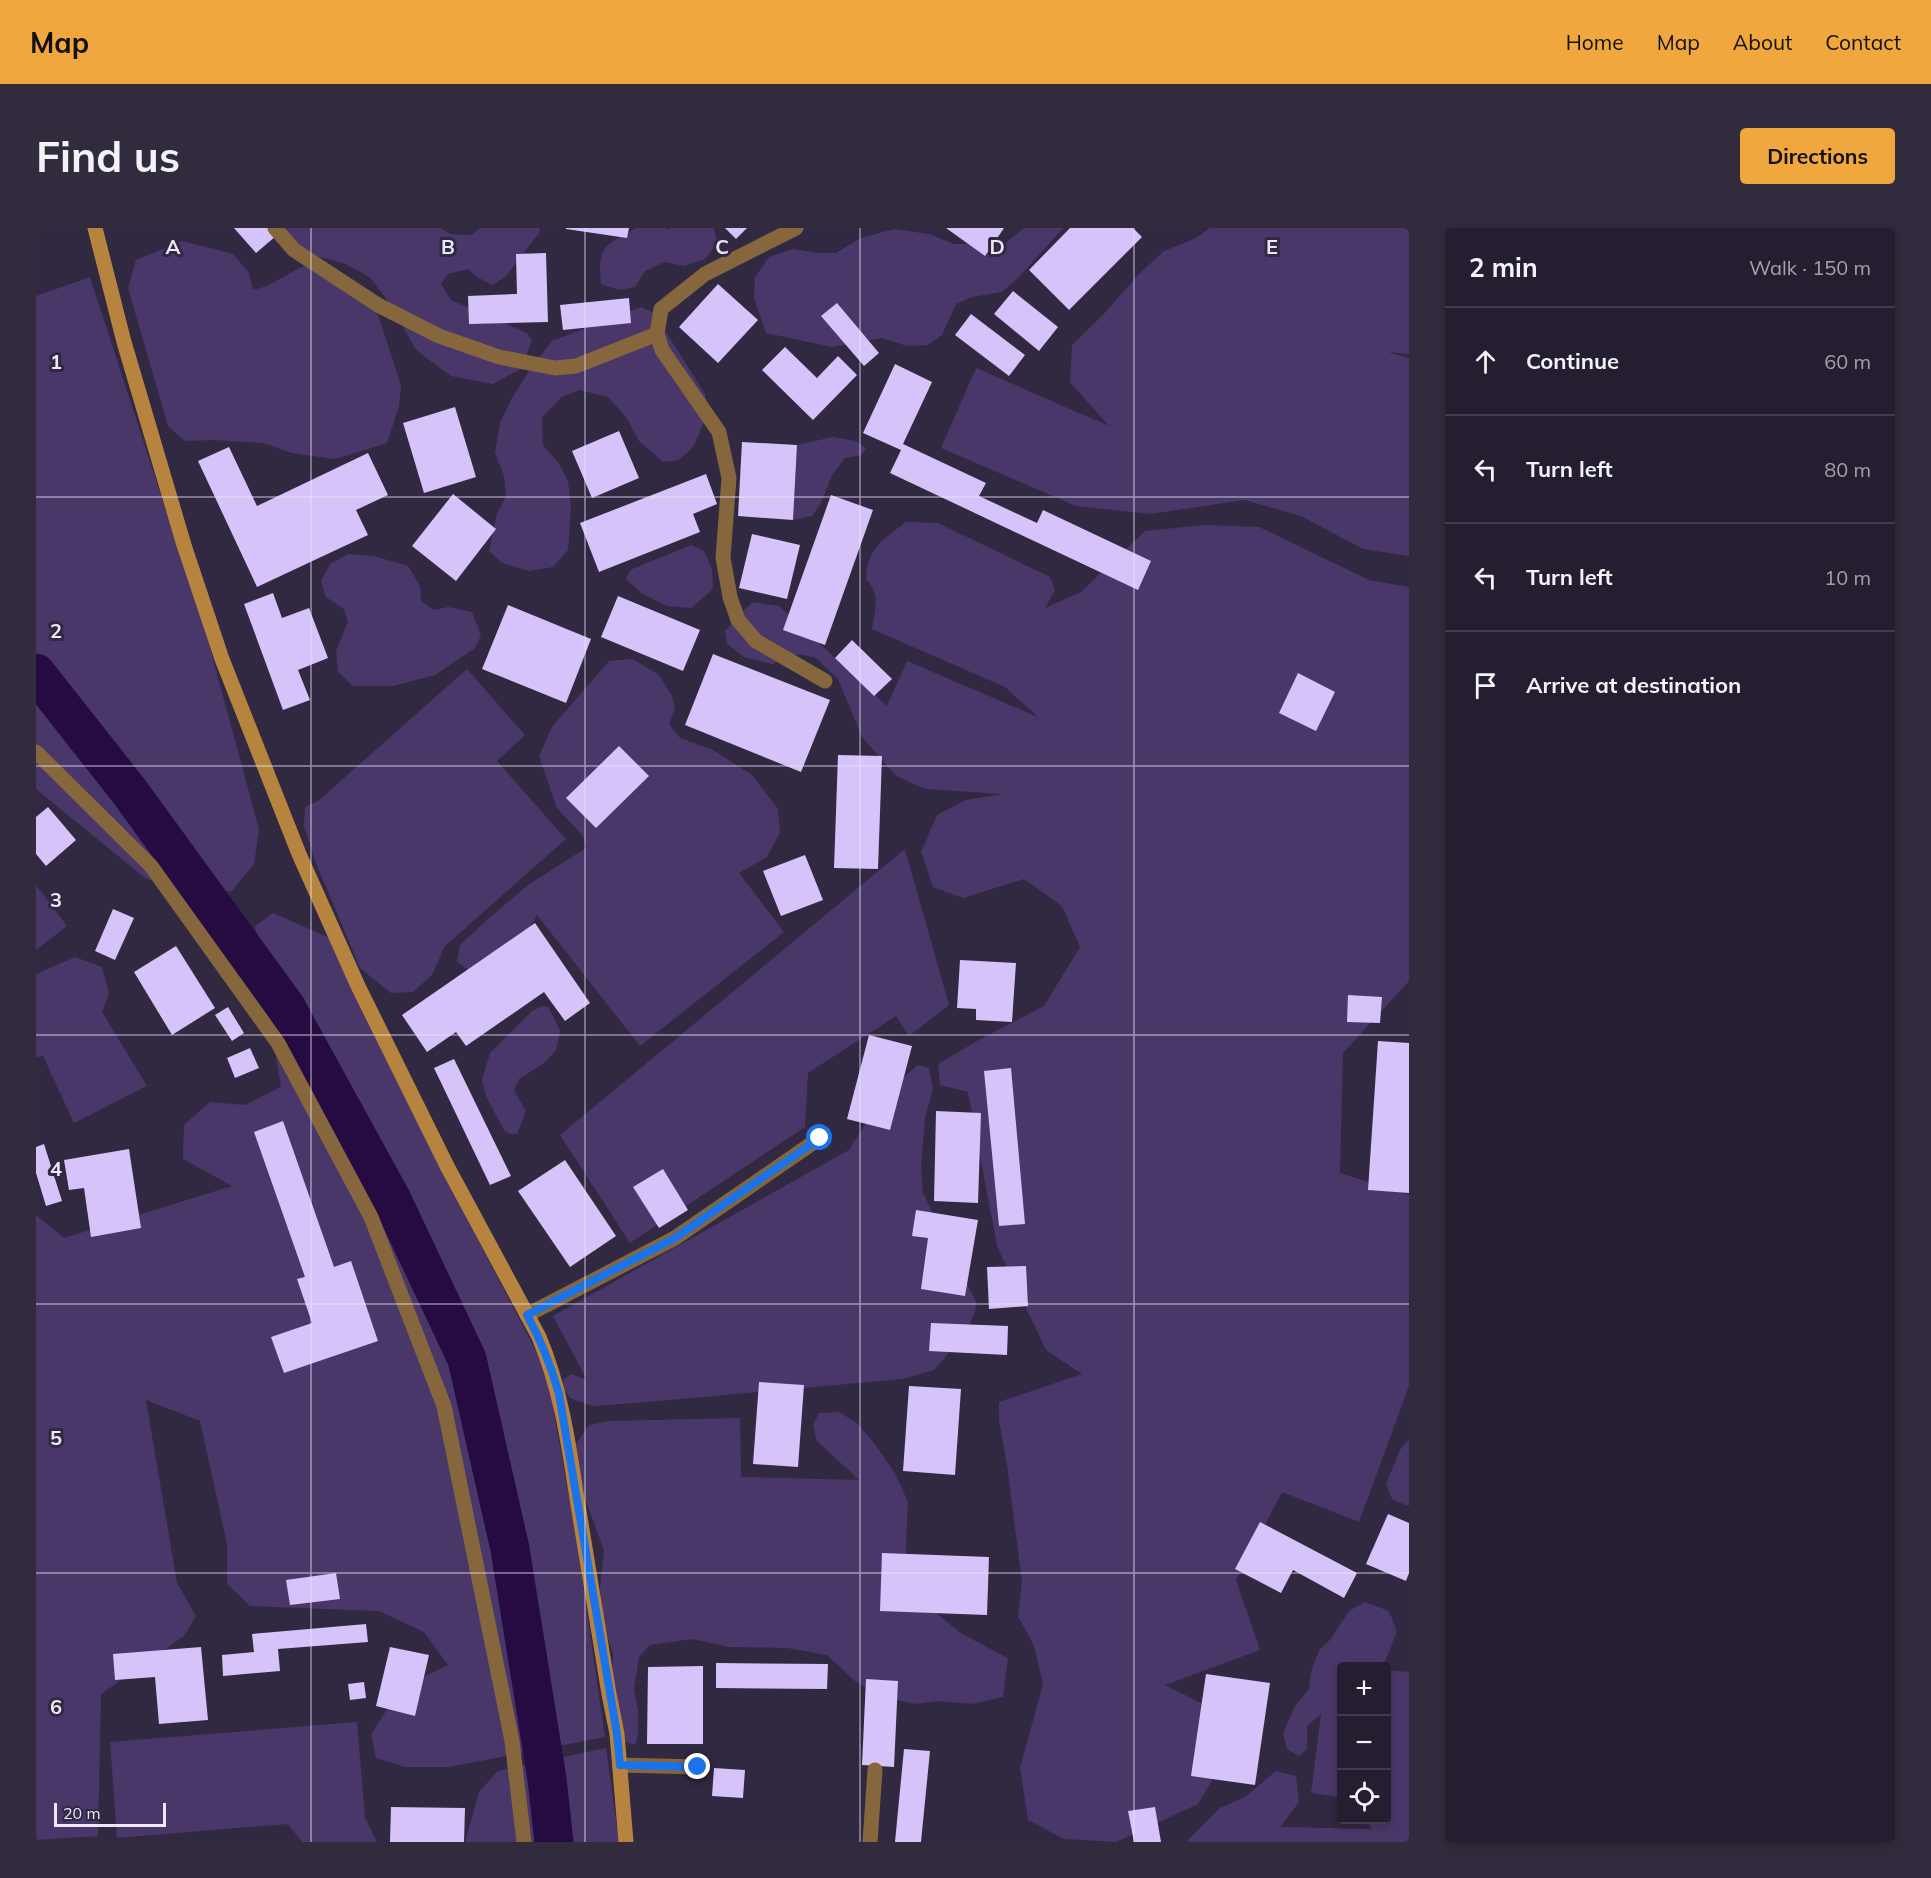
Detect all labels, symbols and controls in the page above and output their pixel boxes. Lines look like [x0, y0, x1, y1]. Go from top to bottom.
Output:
text: Map [30, 25, 89, 60]
text: Home [1566, 29, 1624, 55]
text: Map [1657, 29, 1700, 55]
text: About [1733, 29, 1792, 55]
text: Contact [1825, 29, 1901, 55]
button: Directions [1740, 128, 1895, 184]
text: Find us [36, 130, 180, 183]
text: A [166, 234, 181, 259]
text: B [441, 234, 455, 259]
text: C [715, 234, 729, 259]
text: D [989, 234, 1005, 259]
text: E [1266, 234, 1278, 259]
text: 2 min [1469, 251, 1538, 284]
text: Walk · 150 m [1749, 255, 1871, 280]
icon: ahead [1469, 345, 1502, 378]
text: Continue [1526, 347, 1619, 375]
text: 1 [50, 349, 62, 374]
text: 60 m [1824, 349, 1871, 374]
icon: left [1469, 453, 1502, 486]
text: Turn left [1526, 455, 1613, 483]
text: 80 m [1824, 457, 1871, 482]
icon: left [1469, 561, 1502, 594]
text: Turn left [1526, 563, 1613, 591]
text: 10 m [1824, 565, 1871, 590]
text: 2 [50, 618, 62, 643]
icon: arrive [1469, 669, 1502, 702]
text: Arrive at destination [1526, 671, 1741, 699]
text: 3 [50, 887, 62, 912]
route start [806, 1124, 832, 1150]
text: 4 [50, 1156, 62, 1181]
text: 5 [50, 1425, 62, 1450]
map controls [1337, 1662, 1391, 1824]
button: + [1337, 1662, 1391, 1716]
text: 6 [50, 1694, 62, 1719]
button: − [1337, 1716, 1391, 1770]
route end [684, 1753, 710, 1779]
button: locate [1337, 1770, 1391, 1824]
scale bar [54, 1800, 166, 1828]
text: 20 m [63, 1803, 100, 1823]

